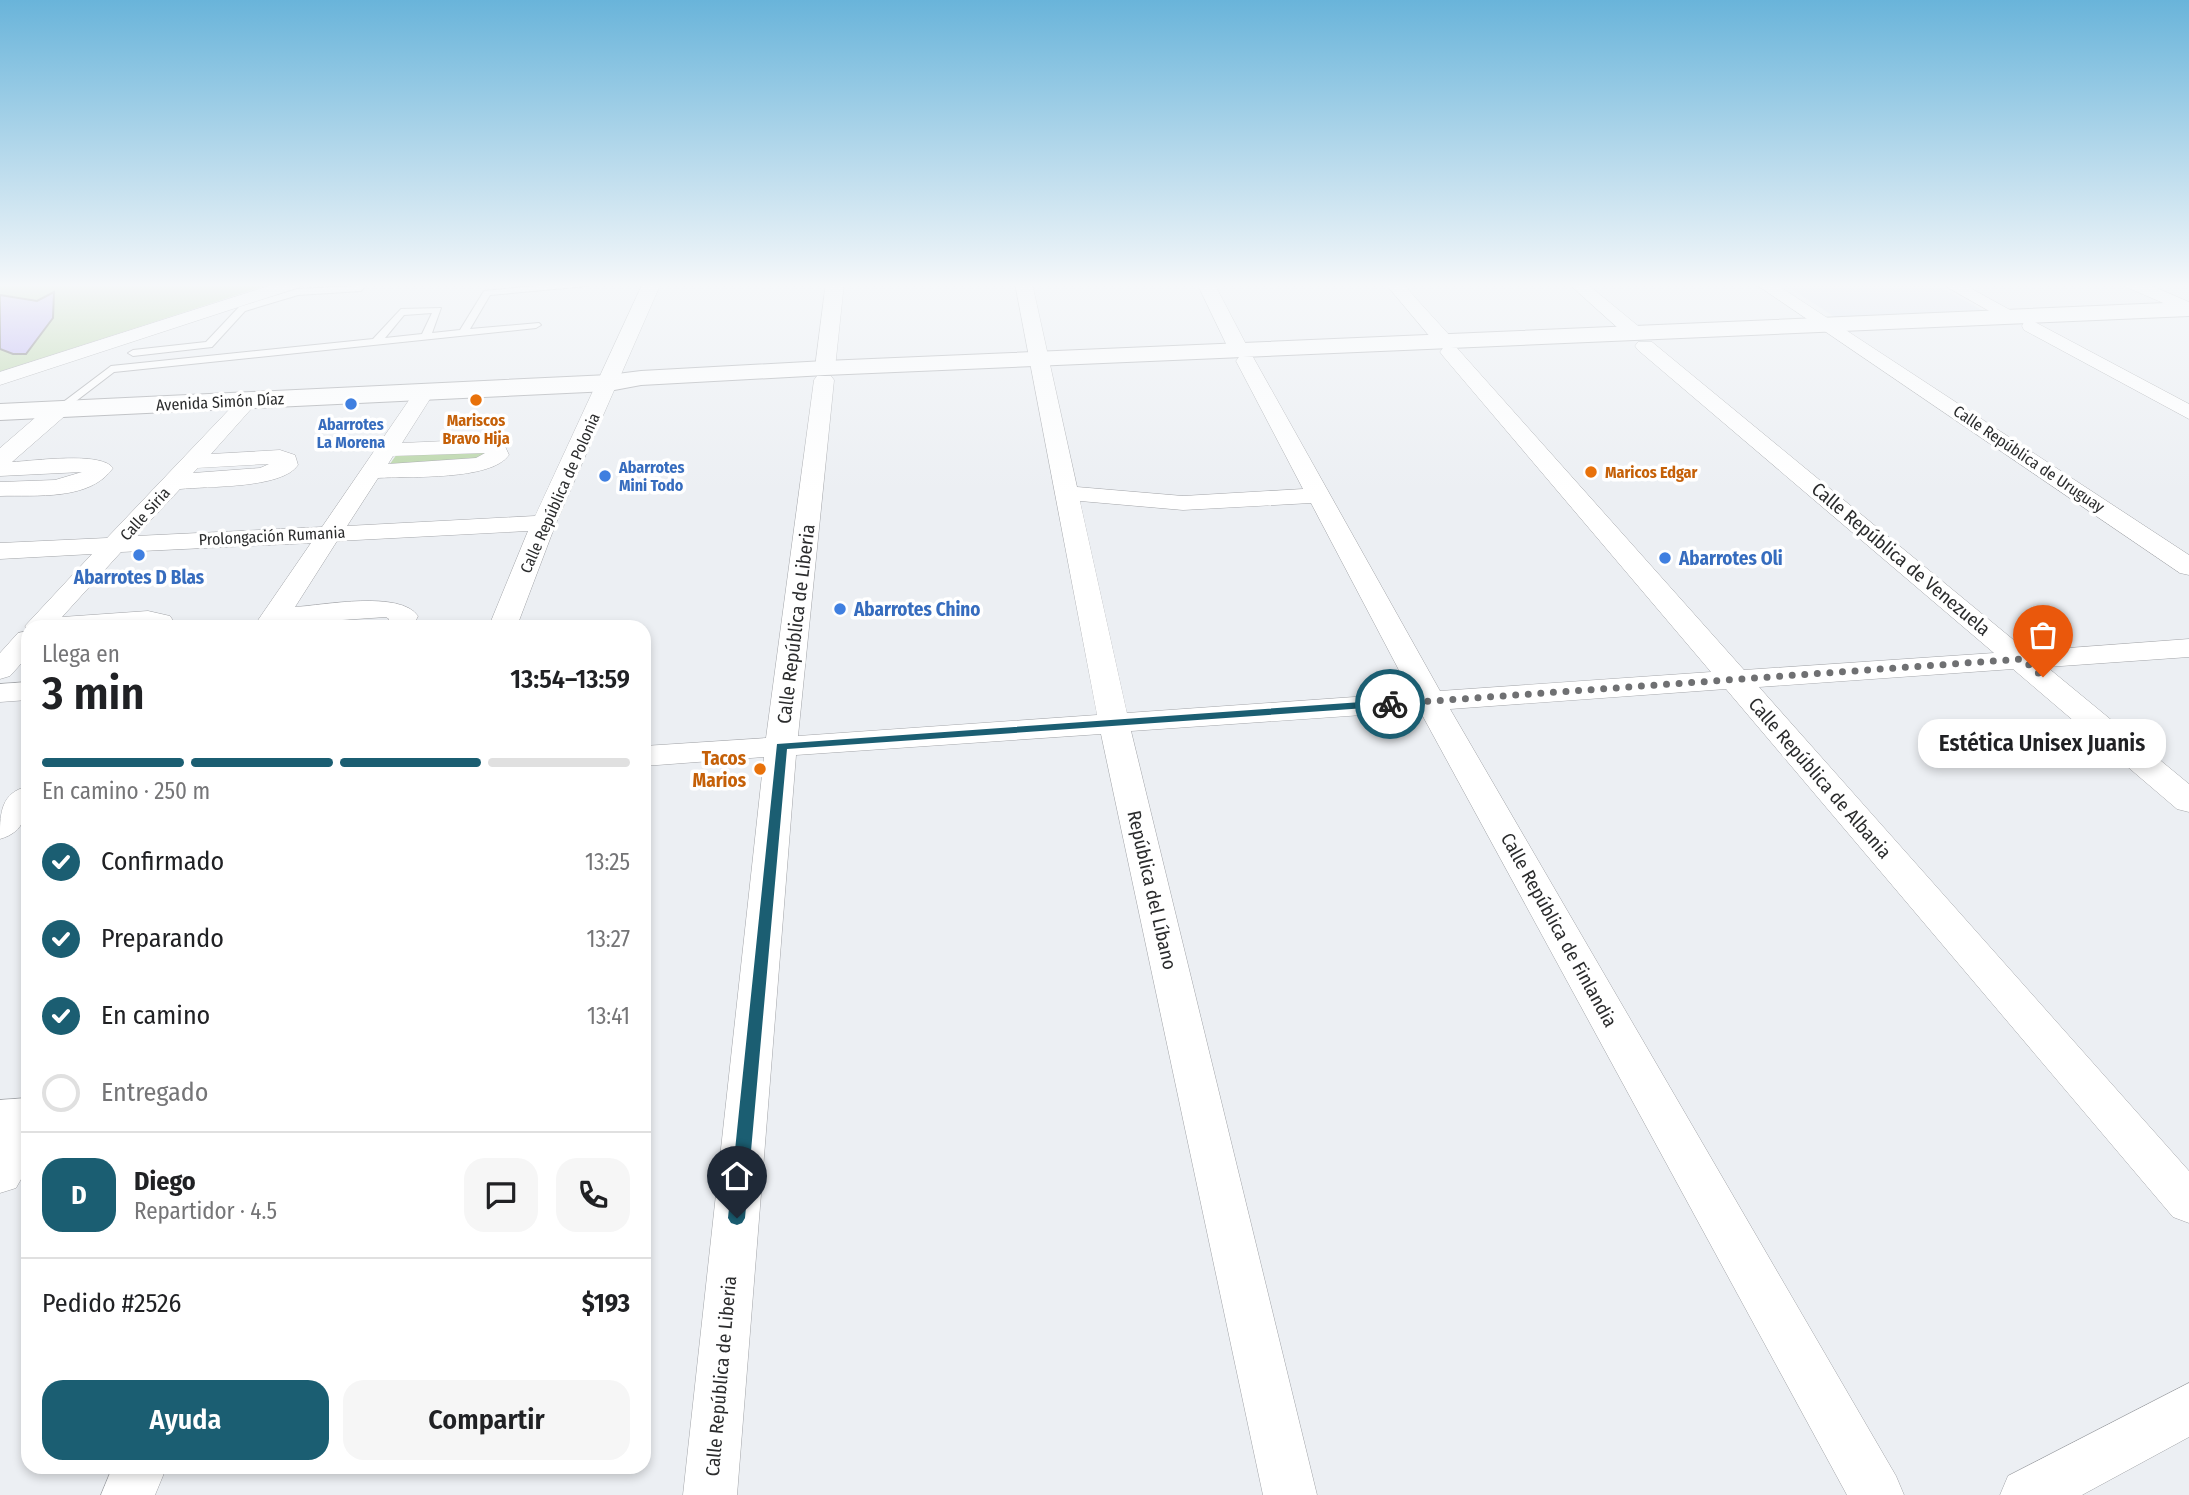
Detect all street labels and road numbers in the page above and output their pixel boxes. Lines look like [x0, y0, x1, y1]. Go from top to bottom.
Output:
street label: Avenida Simón Díaz [155, 389, 285, 415]
street label: Calle República de Uruguay [1950, 401, 2109, 517]
street label: Calle República de Polonia [516, 410, 604, 576]
street label: Calle República de Venezuela [1807, 477, 1995, 641]
street label: Calle Siria [116, 483, 174, 545]
street label: Prolongación Rumania [198, 523, 346, 549]
street label: Calle República de Liberia [772, 523, 820, 725]
street label: Calle República de Albania [1744, 693, 1896, 863]
street label: República del Líbano [1122, 808, 1182, 972]
street label: Calle República de Finlandia [1496, 829, 1622, 1031]
street label: Calle República de Liberia [701, 1275, 741, 1477]

